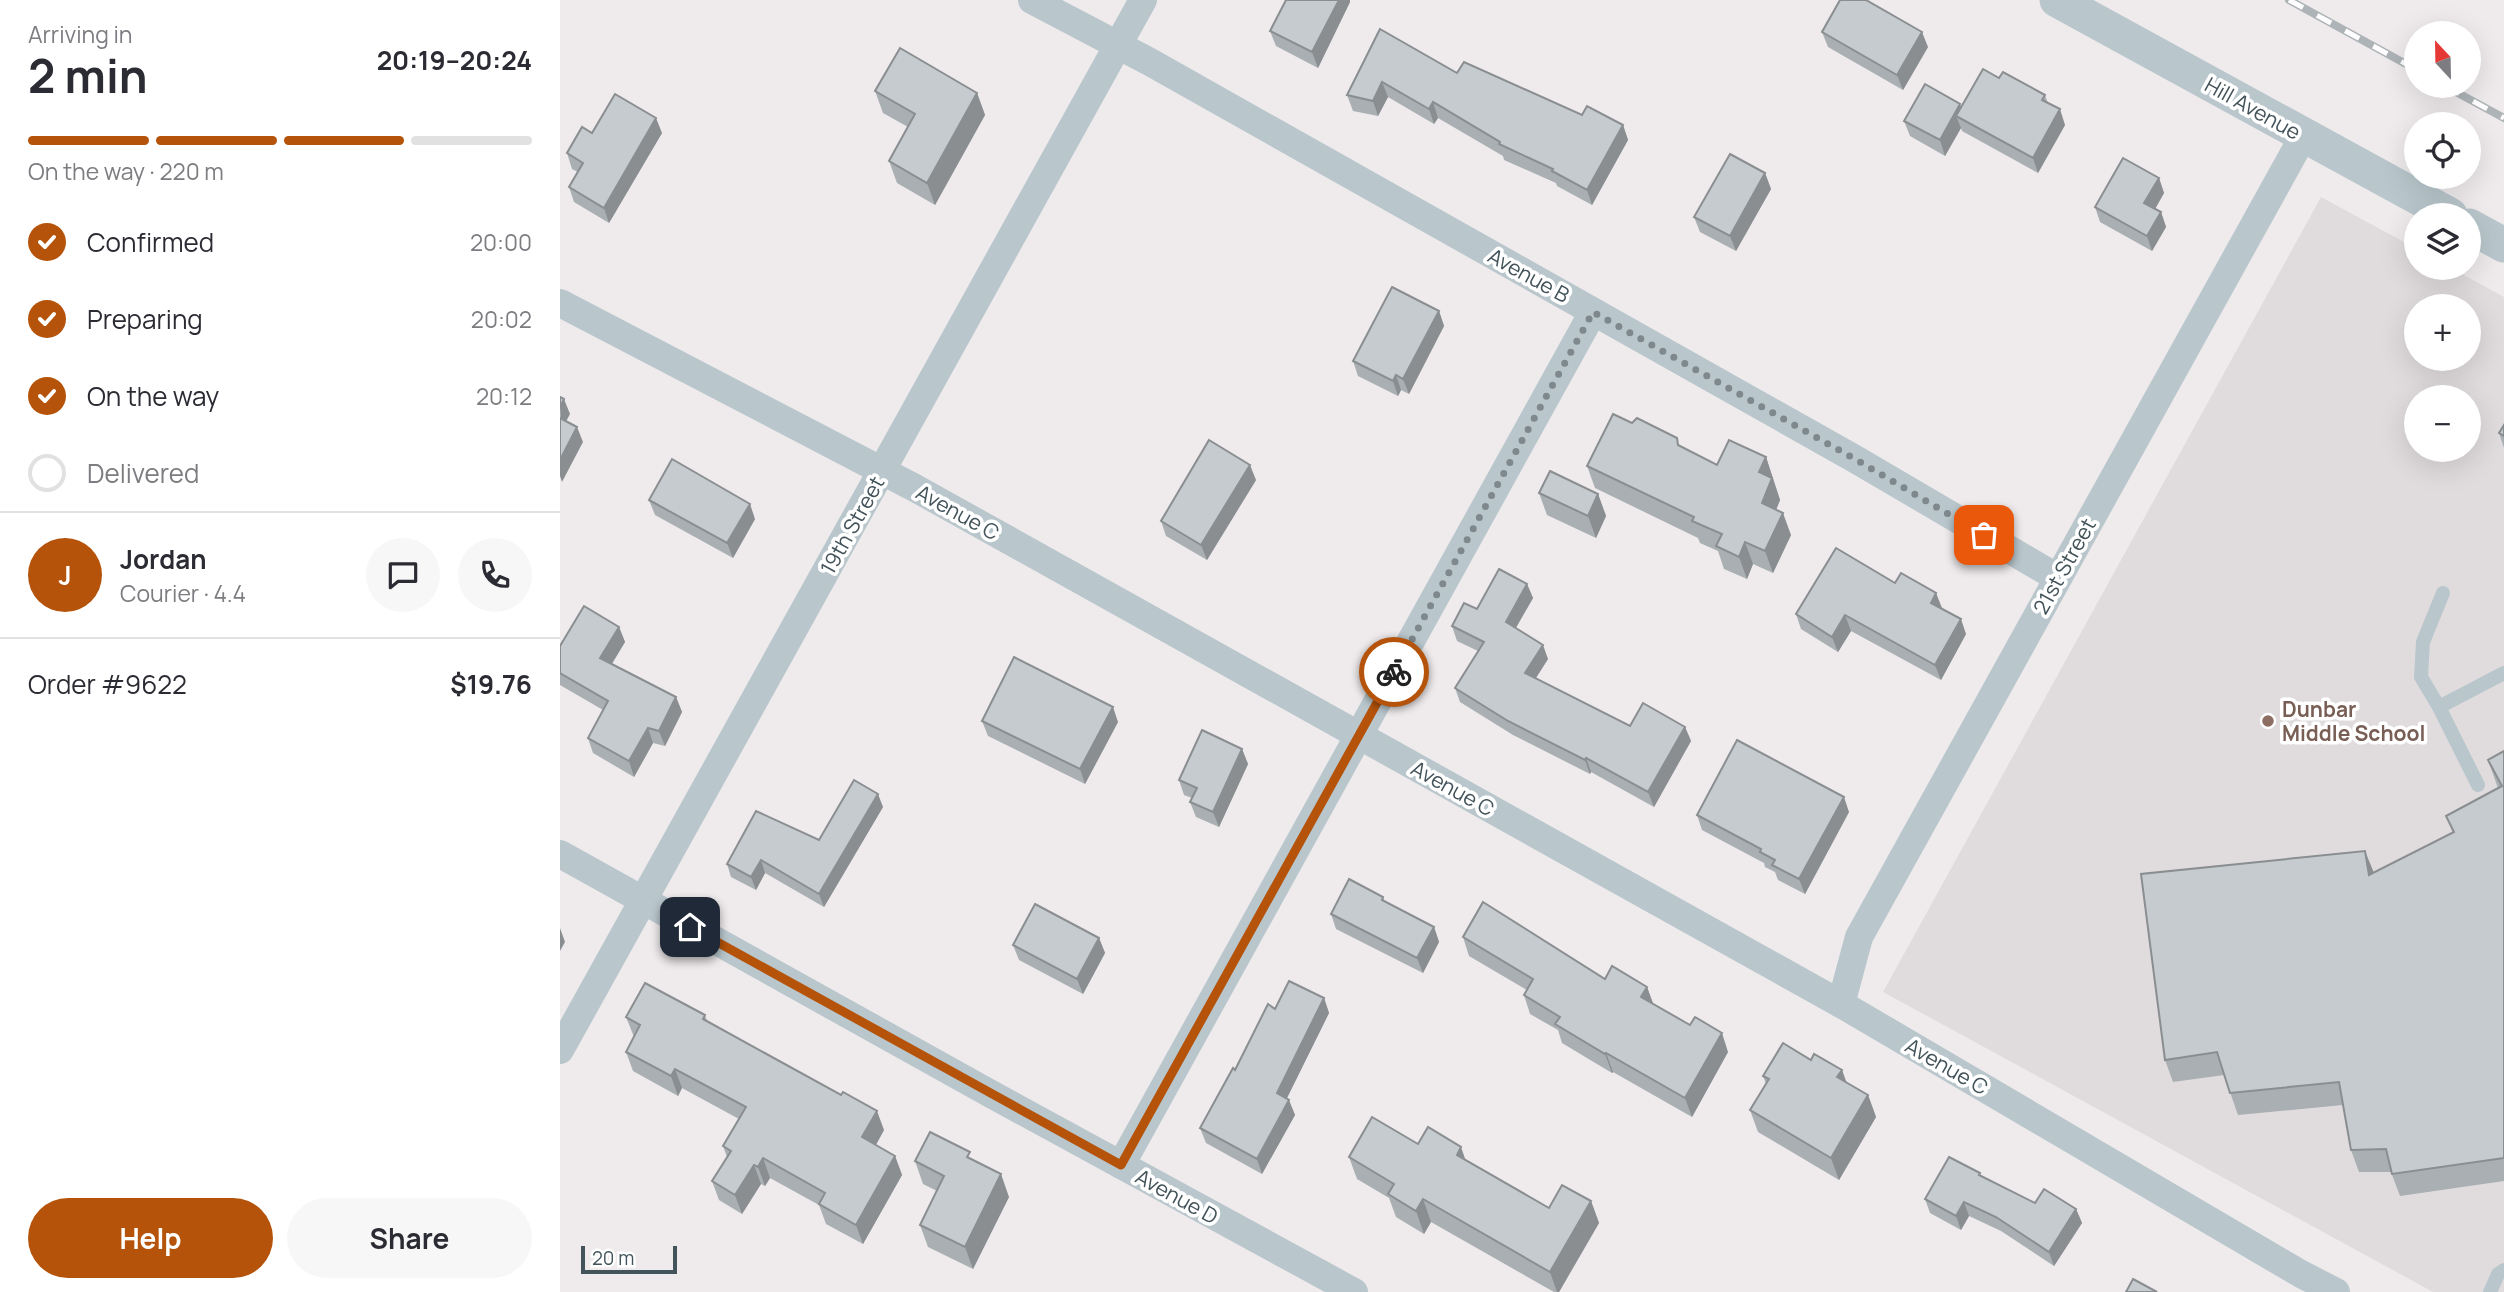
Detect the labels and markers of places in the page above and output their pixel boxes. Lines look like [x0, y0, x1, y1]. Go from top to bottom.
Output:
pin [1954, 505, 2014, 565]
place label: Dunbar Middle School [2282, 695, 2425, 747]
marker: Dunbar Middle School [2260, 713, 2276, 729]
pin [660, 897, 720, 957]

